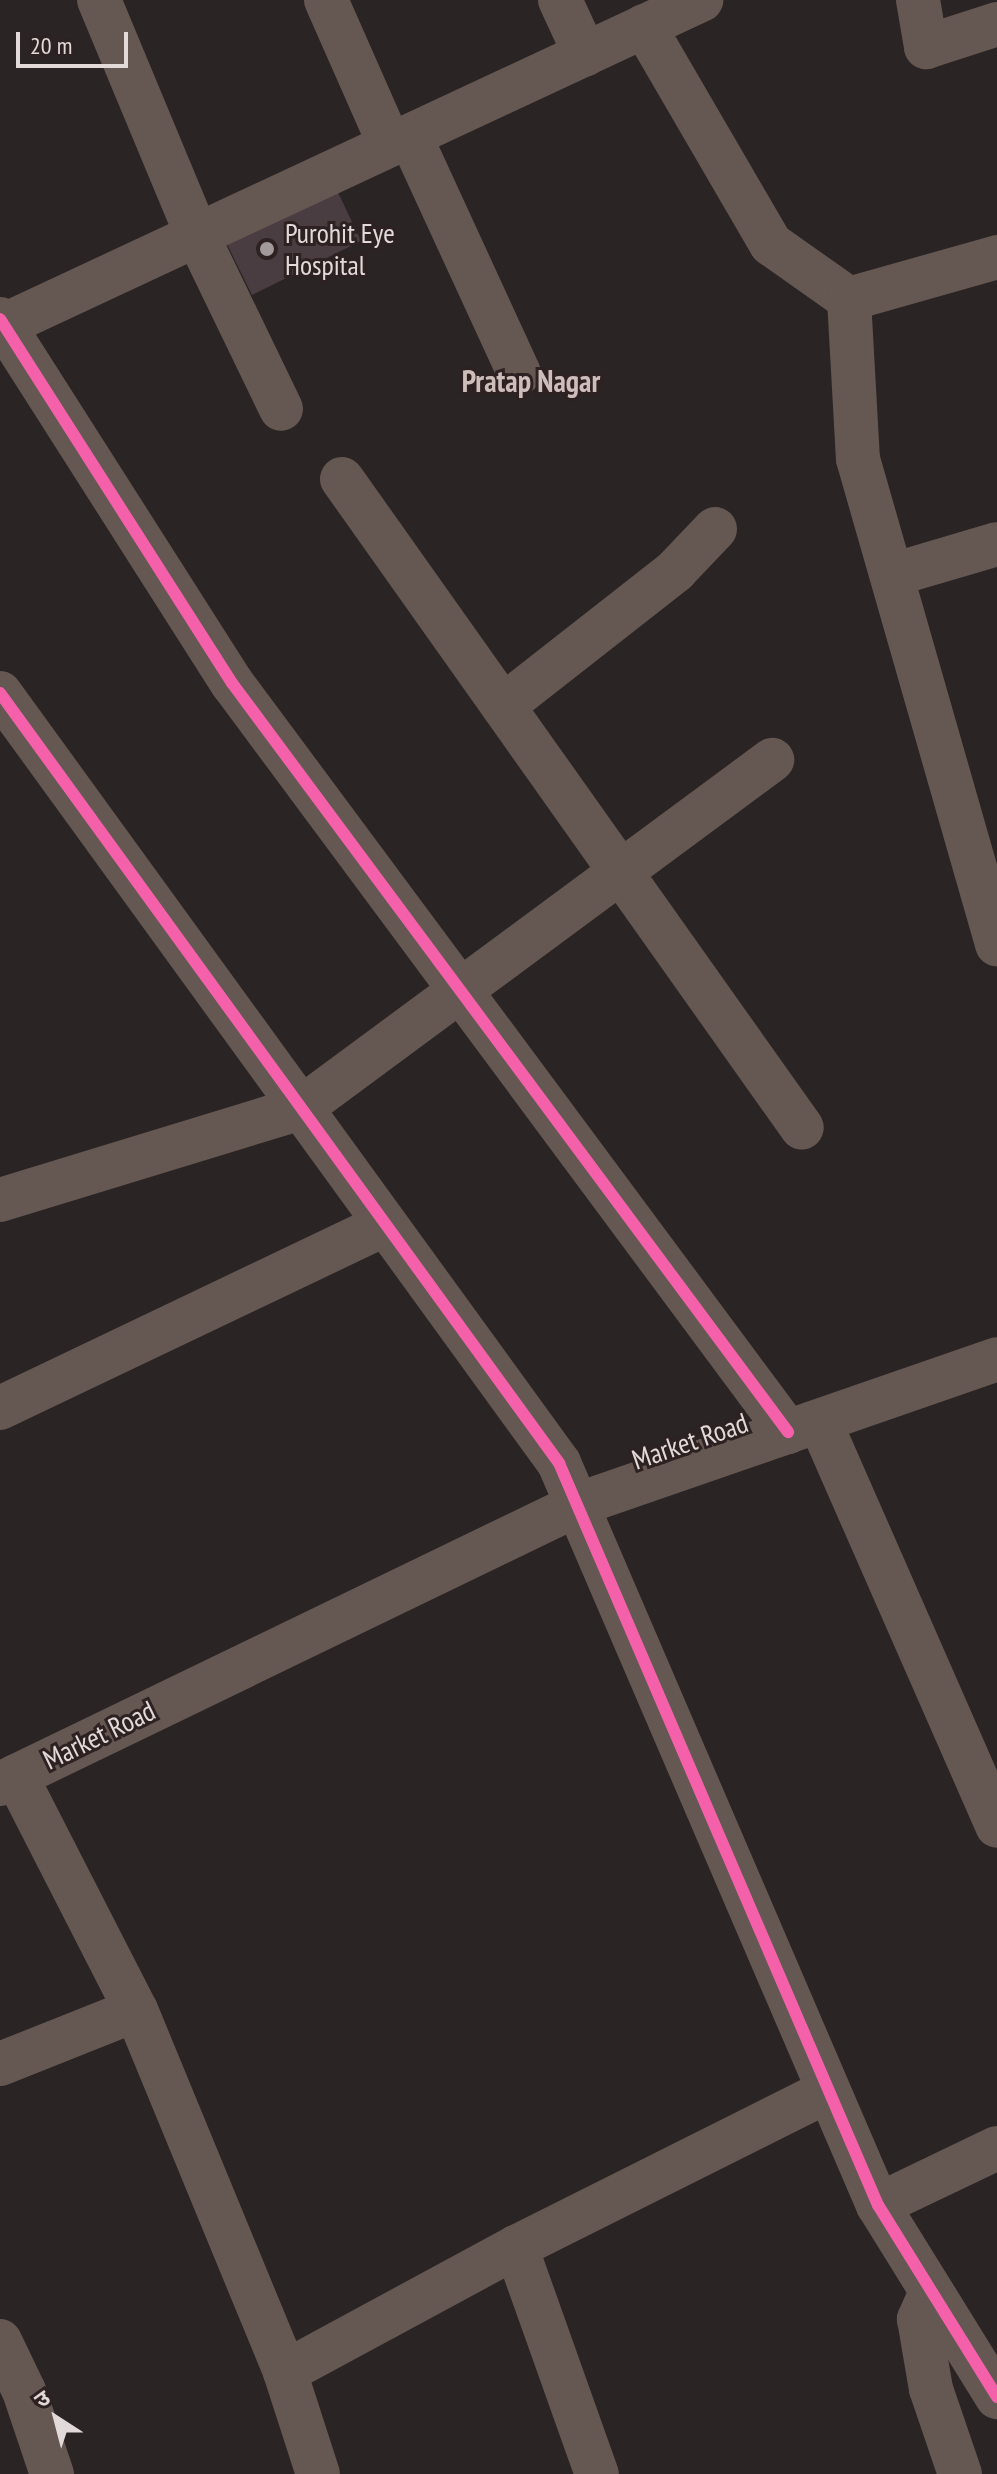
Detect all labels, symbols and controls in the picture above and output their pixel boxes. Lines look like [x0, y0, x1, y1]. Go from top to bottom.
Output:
scale bar [20, 16, 132, 66]
text: 20 m [30, 30, 72, 61]
place label: Purohit Eye Hospital [285, 216, 395, 282]
marker: Purohit Eye Hospital [256, 238, 278, 260]
district label: Pratap Nagar [462, 363, 600, 399]
street label: Market Road [628, 1406, 752, 1476]
street label: Market Road [38, 1694, 160, 1776]
north arrow [16, 2378, 96, 2458]
text: उ [28, 2383, 55, 2414]

